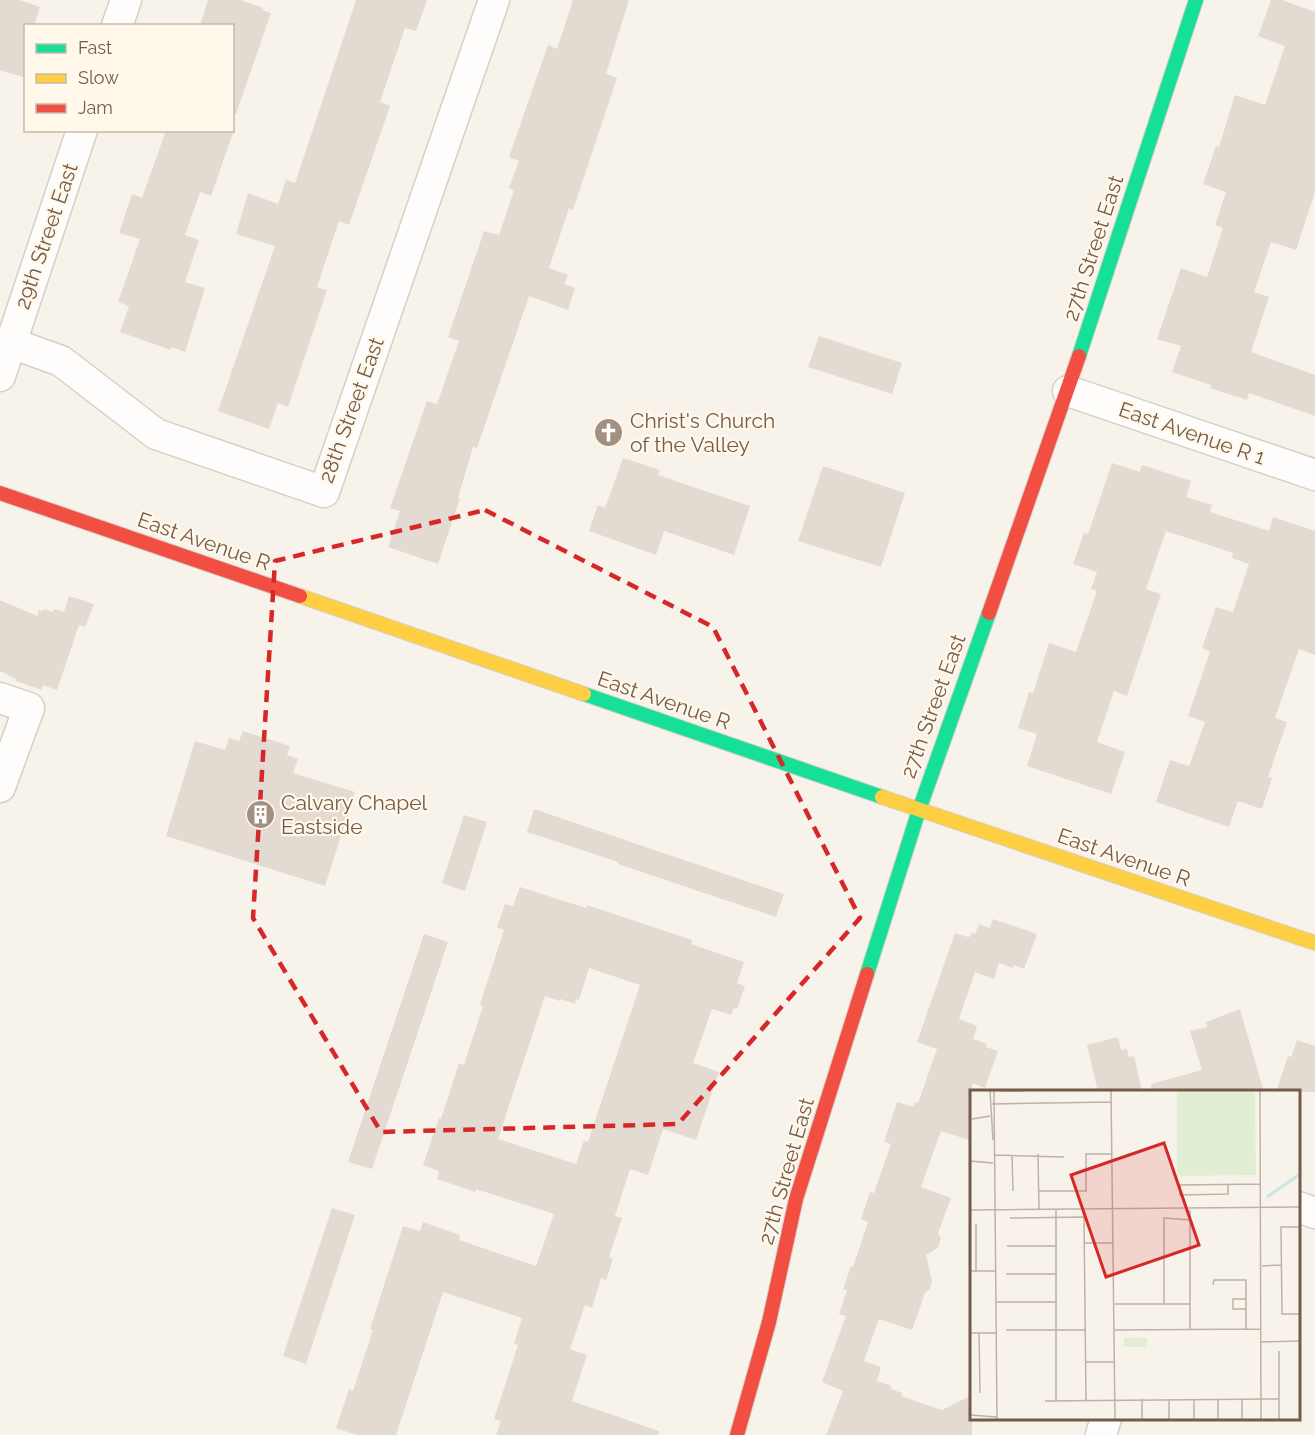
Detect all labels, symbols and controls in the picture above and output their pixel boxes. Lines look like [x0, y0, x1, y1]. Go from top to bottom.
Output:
legend [24, 24, 234, 132]
text: Fast [78, 37, 112, 58]
text: Slow [78, 67, 119, 88]
text: Jam [78, 97, 113, 118]
street label: 29th Street East [9, 160, 83, 312]
street label: 27th Street East [1058, 172, 1128, 324]
street label: 28th Street East [313, 334, 389, 486]
street label: East Avenue R 1 [1116, 396, 1268, 470]
place label: Christ's Church of the Valley [630, 408, 775, 457]
church icon: Christ's Church of the Valley [593, 416, 625, 448]
street label: East Avenue R [134, 507, 274, 575]
street label: 27th Street East [895, 630, 971, 782]
street label: East Avenue R [594, 666, 734, 734]
place label: Calvary Chapel Eastside [281, 790, 427, 839]
building icon: Calvary Chapel Eastside [244, 798, 276, 830]
street label: East Avenue R [1054, 823, 1194, 891]
inset map [970, 1090, 1300, 1420]
street label: 27th Street East [753, 1095, 819, 1247]

